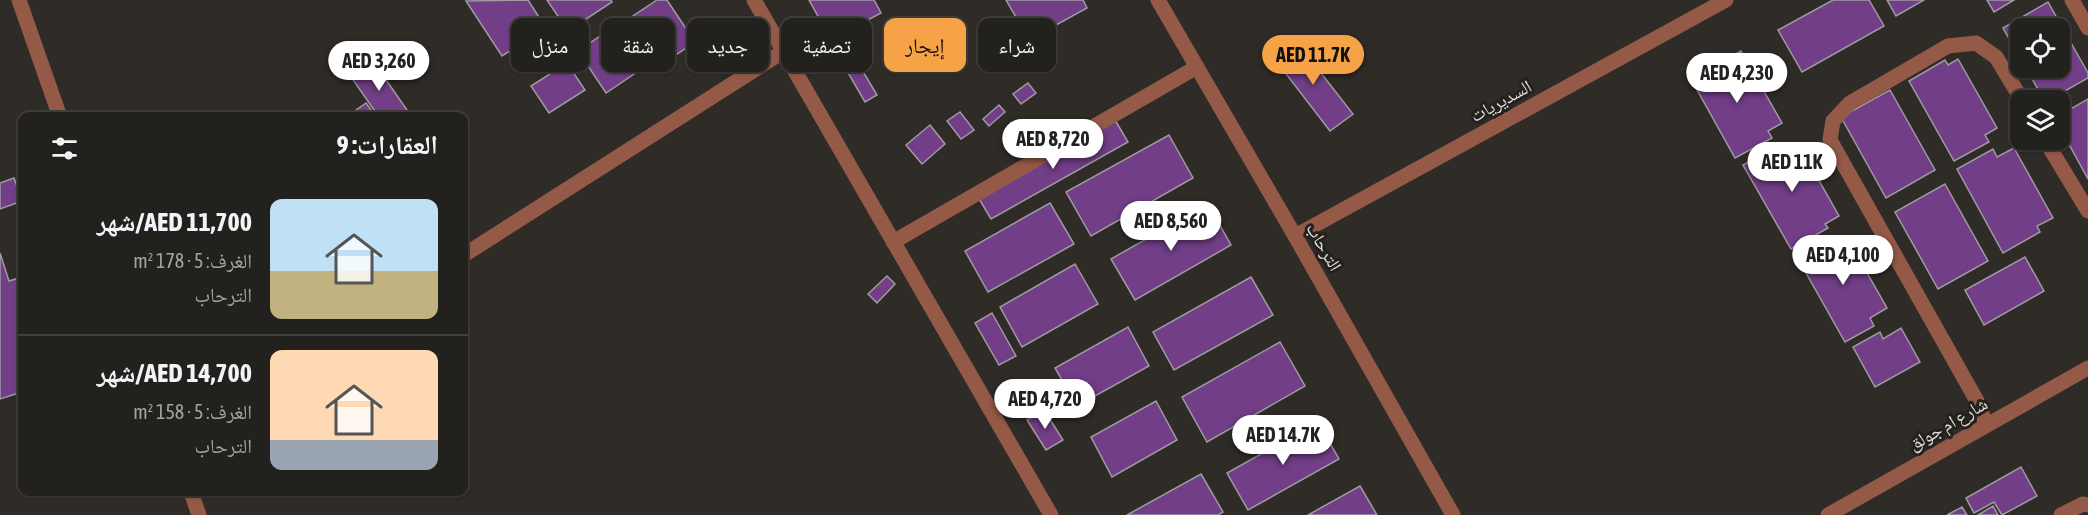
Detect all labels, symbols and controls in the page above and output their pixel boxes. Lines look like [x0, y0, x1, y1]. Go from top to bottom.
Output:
chip: منزل [511, 18, 589, 72]
chip: شقة [601, 18, 675, 72]
chip: جديد [687, 18, 769, 72]
chip: تصفية [781, 18, 872, 72]
chip: إيجار [884, 18, 966, 72]
chip: شراء [978, 18, 1056, 72]
map controls [2010, 18, 2070, 150]
button: locate [2010, 18, 2070, 78]
pin: AED 11.7K [1244, 35, 1382, 86]
pin: AED 3,260 [310, 41, 448, 92]
text: AED 11.7K [1276, 43, 1350, 66]
text: AED 3,260 [342, 49, 416, 72]
pin: AED 4,230 [1668, 53, 1806, 104]
text: AED 4,230 [1700, 61, 1774, 84]
street label: السديريات [1467, 75, 1535, 126]
button: layers [2010, 90, 2070, 150]
pin: AED 8,720 [984, 119, 1122, 170]
text: AED 8,720 [1016, 127, 1090, 150]
text: العقارات: 9 [337, 130, 438, 160]
icon: filters [48, 132, 81, 165]
pin: AED 11K [1737, 142, 1847, 193]
text: AED 11K [1762, 150, 1822, 173]
pin: AED 8,560 [1102, 201, 1240, 252]
text: AED 11,700/شهر [97, 207, 252, 237]
text: AED 8,560 [1134, 209, 1208, 232]
street label: الترحاب [1302, 219, 1346, 275]
icon: home [318, 223, 390, 295]
pin: AED 4,100 [1774, 235, 1912, 286]
text: AED 4,100 [1806, 243, 1880, 266]
text: الغرف: 5 · 178 m² [133, 249, 252, 272]
text: الترحاب [195, 283, 252, 306]
text: AED 14,700/شهر [97, 358, 252, 388]
icon: home [318, 374, 390, 446]
pin: AED 4,720 [976, 379, 1114, 430]
text: AED 4,720 [1008, 387, 1082, 410]
street label: شارع ام جولق [1905, 393, 1992, 456]
text: الغرف: 5 · 158 m² [133, 400, 252, 423]
pin: AED 14.7K [1214, 415, 1352, 466]
text: AED 14.7K [1246, 423, 1320, 446]
text: الترحاب [195, 434, 252, 457]

